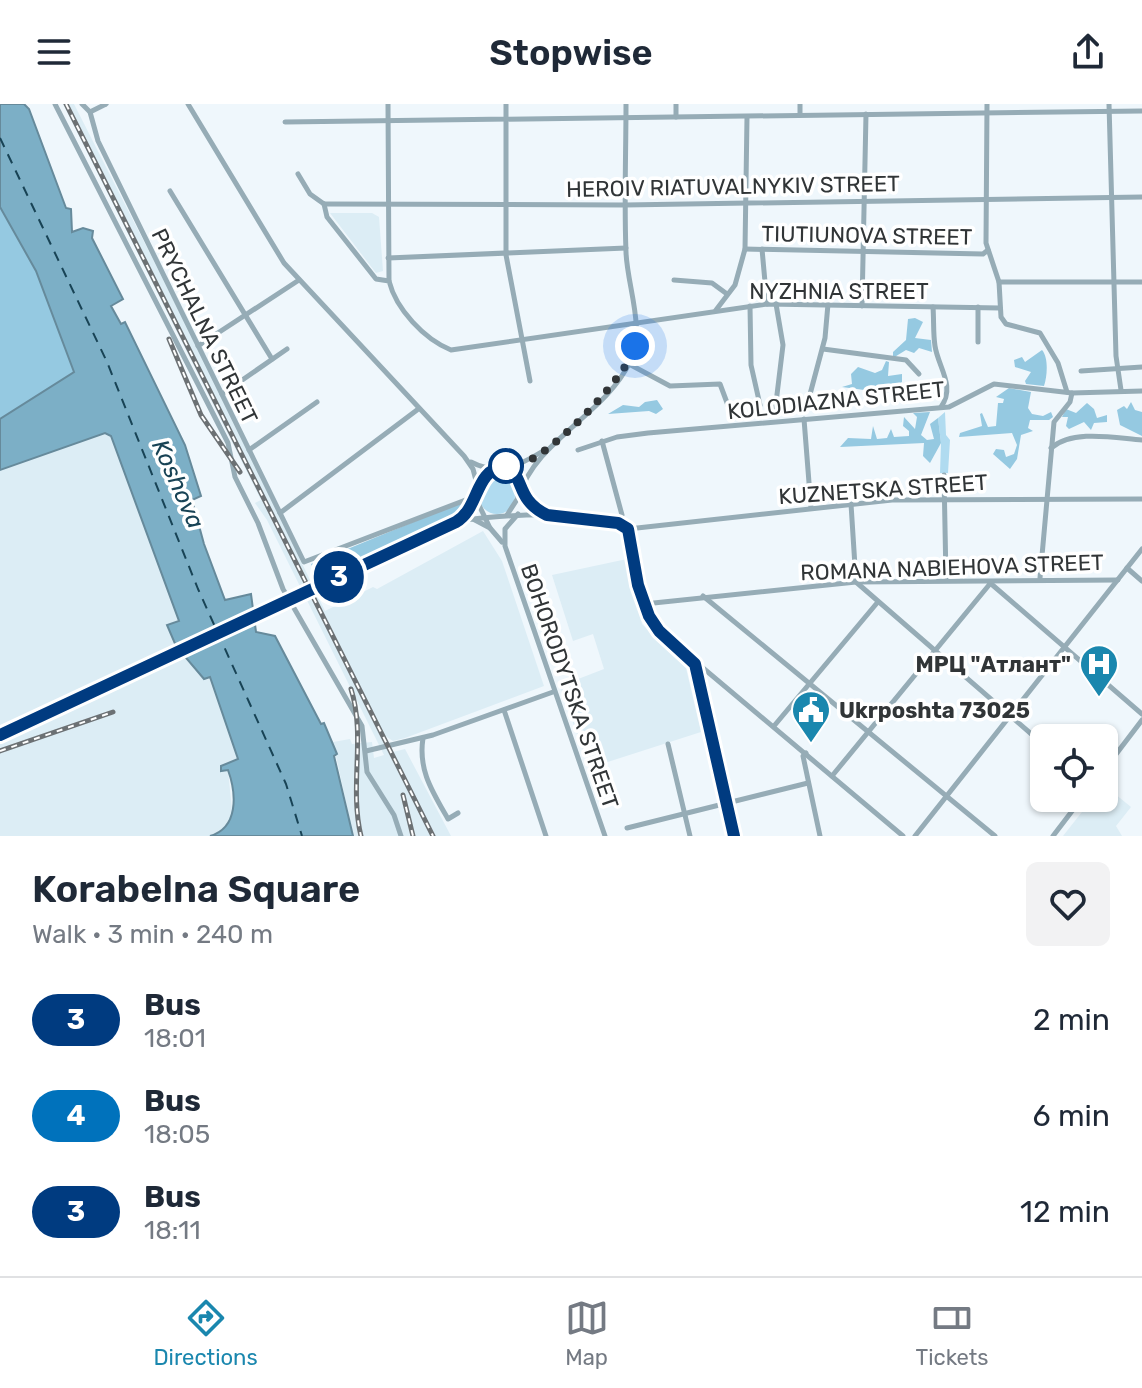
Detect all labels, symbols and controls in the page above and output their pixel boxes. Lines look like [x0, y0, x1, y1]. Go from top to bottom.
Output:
icon: menu [32, 30, 76, 74]
icon: share [1066, 30, 1110, 74]
text: Stopwise [489, 31, 653, 74]
street label: HEROIV RIATUVALNYKIV STREET [566, 170, 900, 203]
street label: TIUTIUNOVA STREET [761, 220, 973, 251]
street label: PRYCHALNA STREET [146, 224, 264, 429]
street label: NYZHNIA STREET [749, 278, 929, 305]
your location [615, 326, 655, 366]
street label: KOLODIAZNA STREET [726, 376, 946, 425]
water label: Koshova [146, 435, 210, 533]
unlabelled marker [489, 449, 523, 483]
street label: KUZNETSKA STREET [778, 469, 989, 510]
street label: ROMANA NABIEHOVA STREET [800, 549, 1104, 586]
line badge: 3 [313, 551, 365, 603]
text: 3 [330, 560, 348, 593]
street label: BOHORODYTSKA STREET [515, 560, 624, 812]
hospital icon: МРЦ "Атлант" [1078, 643, 1120, 698]
place label: МРЦ "Атлант" [916, 651, 1071, 678]
public building icon: Ukrposhta 73025 [790, 689, 832, 744]
place label: Ukrposhta 73025 [839, 697, 1030, 724]
map controls [1030, 724, 1118, 812]
button: locate [1030, 724, 1118, 812]
button: heart [1026, 862, 1110, 946]
text: Korabelna Square [32, 866, 360, 912]
text: Walk · 3 min · 240 m [32, 919, 273, 950]
text: Bus [144, 987, 201, 1023]
text: 2 min [1033, 1002, 1110, 1038]
text: 3 [67, 1003, 85, 1036]
text: 18:01 [144, 1023, 206, 1054]
text: Bus [144, 1083, 201, 1119]
text: 6 min [1032, 1098, 1110, 1134]
text: 4 [66, 1099, 86, 1132]
text: 18:05 [144, 1119, 210, 1150]
text: Bus [144, 1179, 201, 1215]
text: 12 min [1020, 1194, 1110, 1230]
text: 3 [67, 1195, 85, 1228]
text: 18:11 [144, 1215, 201, 1246]
tab: Directions [153, 1296, 258, 1371]
tab: Map [565, 1296, 609, 1371]
tab: Tickets [916, 1296, 989, 1371]

